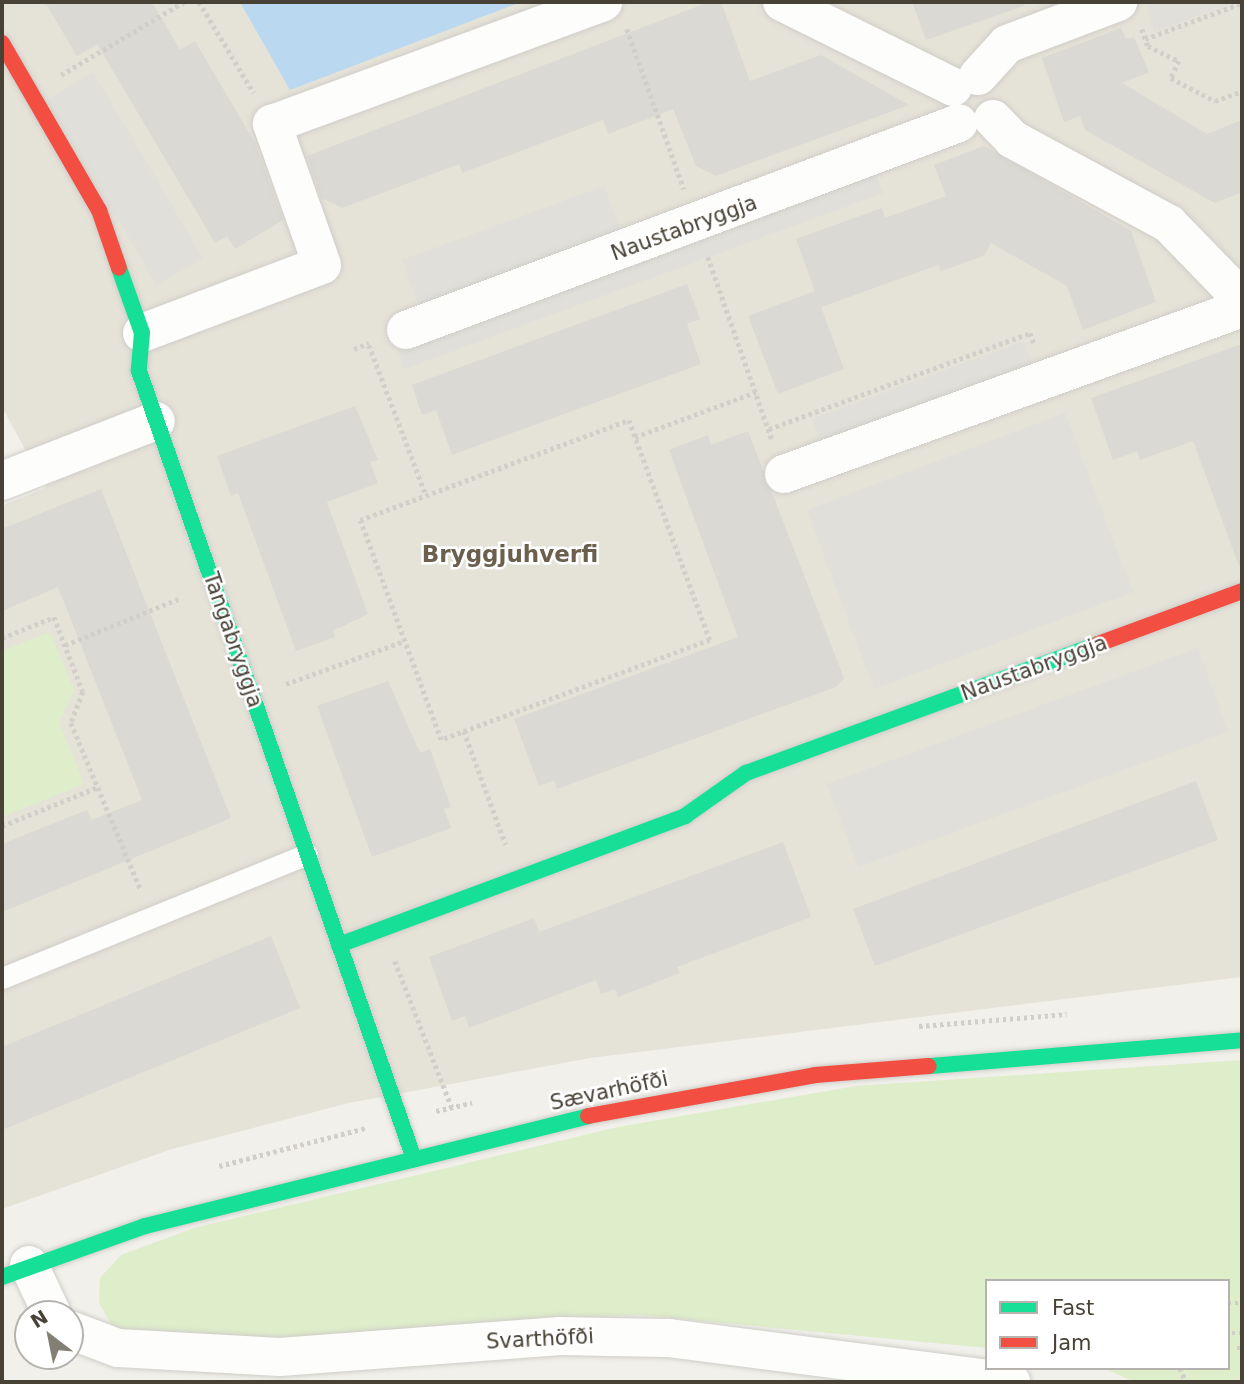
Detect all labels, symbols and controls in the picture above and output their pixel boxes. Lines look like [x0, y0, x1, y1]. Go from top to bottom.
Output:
street label: Naustabryggja [607, 190, 761, 266]
district label: Bryggjuhverfi [422, 540, 598, 568]
street label: Tangabryggja [198, 569, 268, 711]
street label: Naustabryggja [957, 630, 1111, 706]
street label: Sævarhöfði [548, 1066, 670, 1116]
legend [985, 1279, 1230, 1370]
text: Fast [1052, 1296, 1094, 1320]
north arrow [14, 1300, 84, 1370]
text: N [26, 1305, 52, 1332]
street label: Svarthöfði [486, 1324, 594, 1354]
text: Jam [1052, 1331, 1092, 1355]

